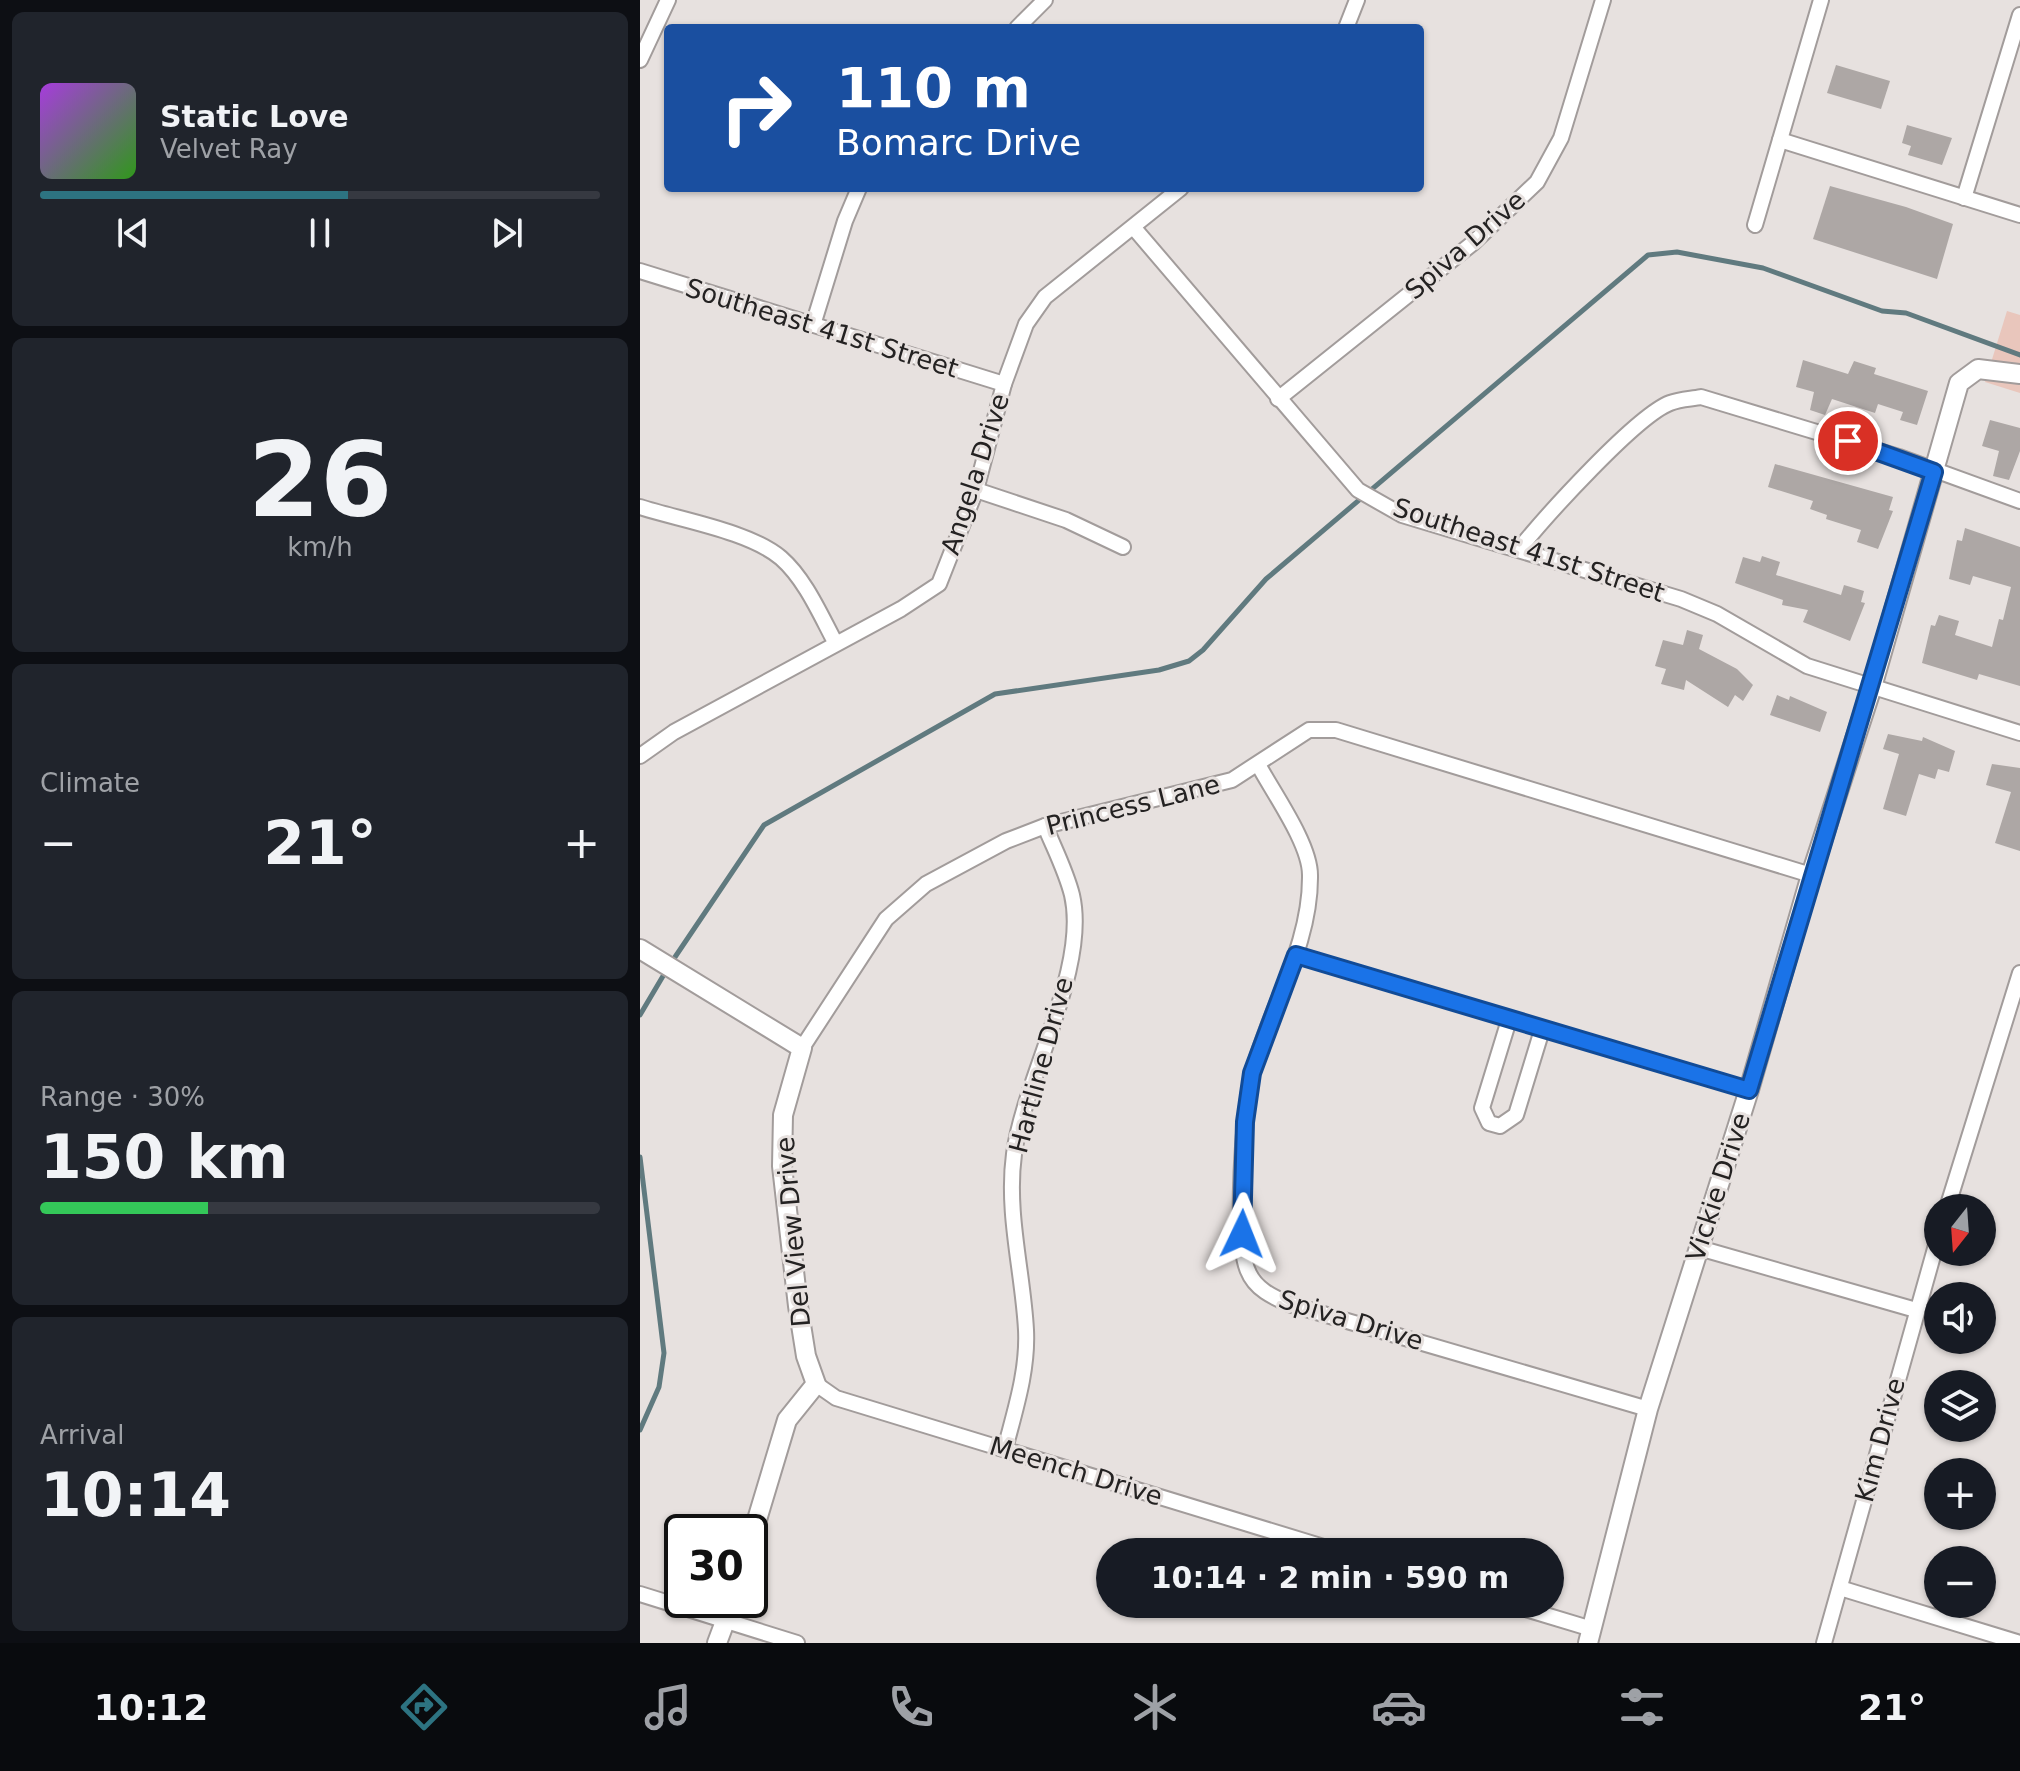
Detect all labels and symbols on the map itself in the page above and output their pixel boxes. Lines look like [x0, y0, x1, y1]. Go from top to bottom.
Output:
street label: Spiva Drive [1399, 185, 1531, 305]
street label: Southeast 41st Street [682, 272, 962, 384]
street label: Angela Drive [935, 390, 1015, 558]
pin [1814, 407, 1882, 475]
street label: Southeast 41st Street [1390, 492, 1668, 608]
street label: Princess Lane [1043, 769, 1223, 841]
street label: Hartline Drive [1003, 974, 1079, 1156]
street label: Vickie Drive [1680, 1109, 1756, 1265]
street label: Del View Drive [770, 1136, 816, 1328]
position arrow [1200, 1192, 1284, 1276]
north arrow [1924, 1194, 1996, 1266]
street label: Spiva Drive [1275, 1284, 1427, 1356]
street label: Kim Drive [1849, 1375, 1911, 1505]
street label: Meench Drive [986, 1430, 1166, 1512]
speed limit sign: 30 [664, 1514, 768, 1618]

